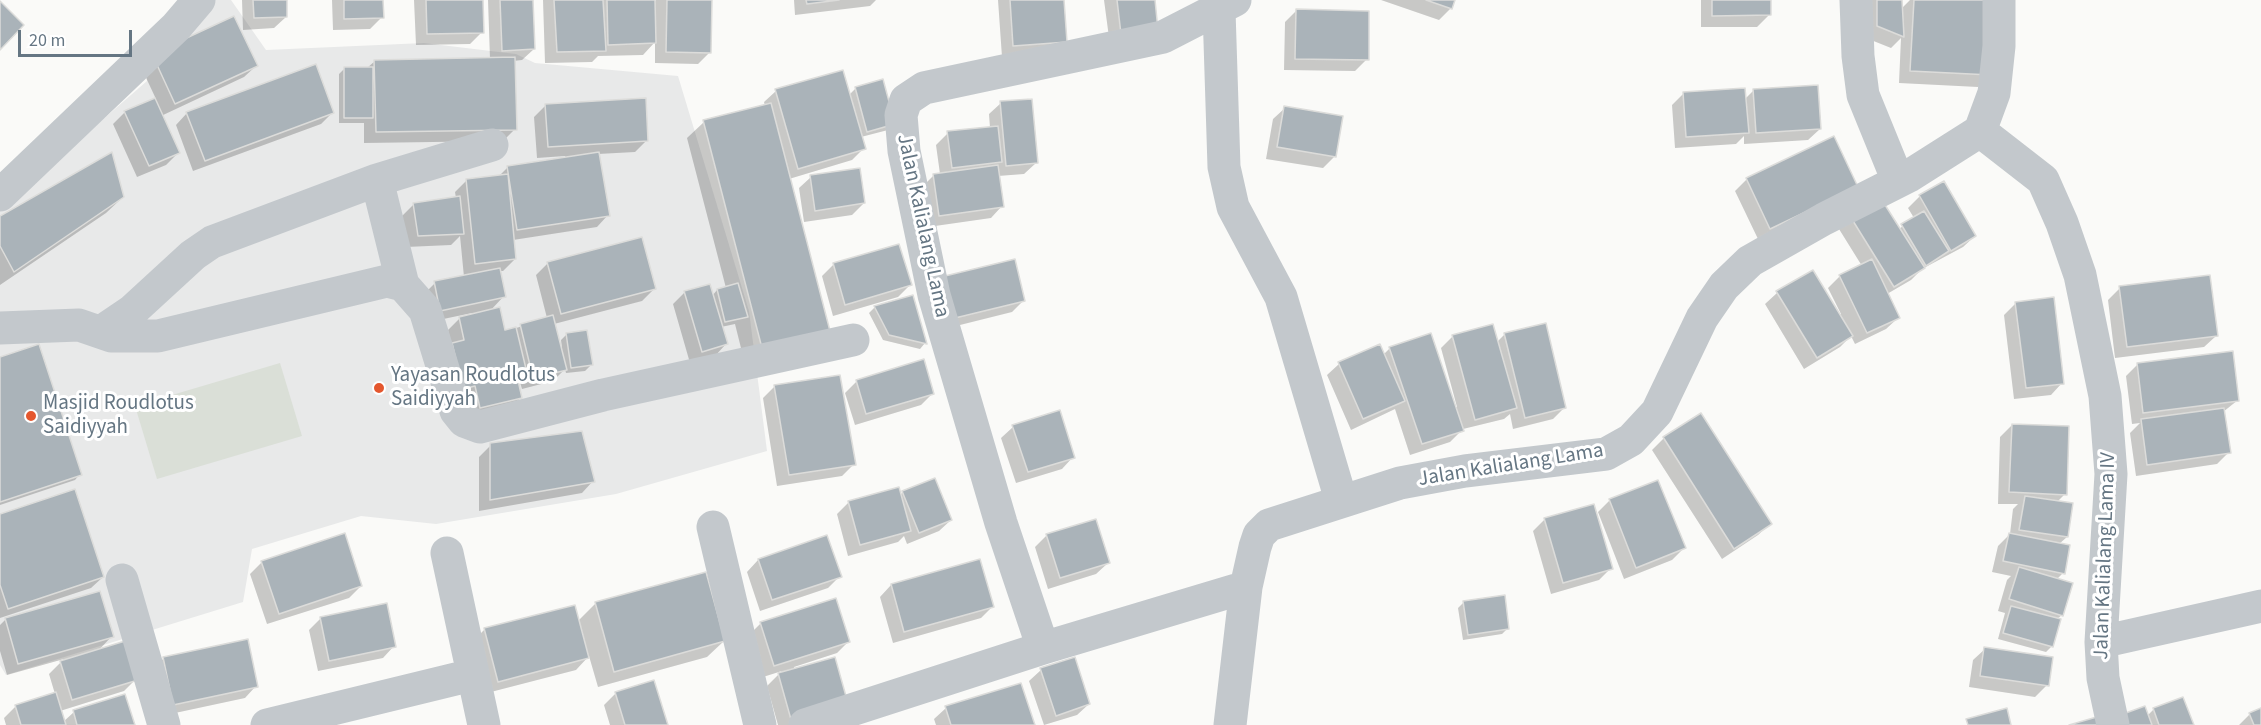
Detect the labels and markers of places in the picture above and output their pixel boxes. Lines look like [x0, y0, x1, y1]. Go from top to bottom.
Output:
place label: Yayasan Roudlotus Saidiyyah [391, 363, 555, 413]
marker: Yayasan Roudlotus Saidiyyah [372, 381, 386, 395]
place label: Masjid Roudlotus Saidiyyah [43, 391, 194, 441]
marker: Masjid Roudlotus Saidiyyah [24, 409, 38, 423]

